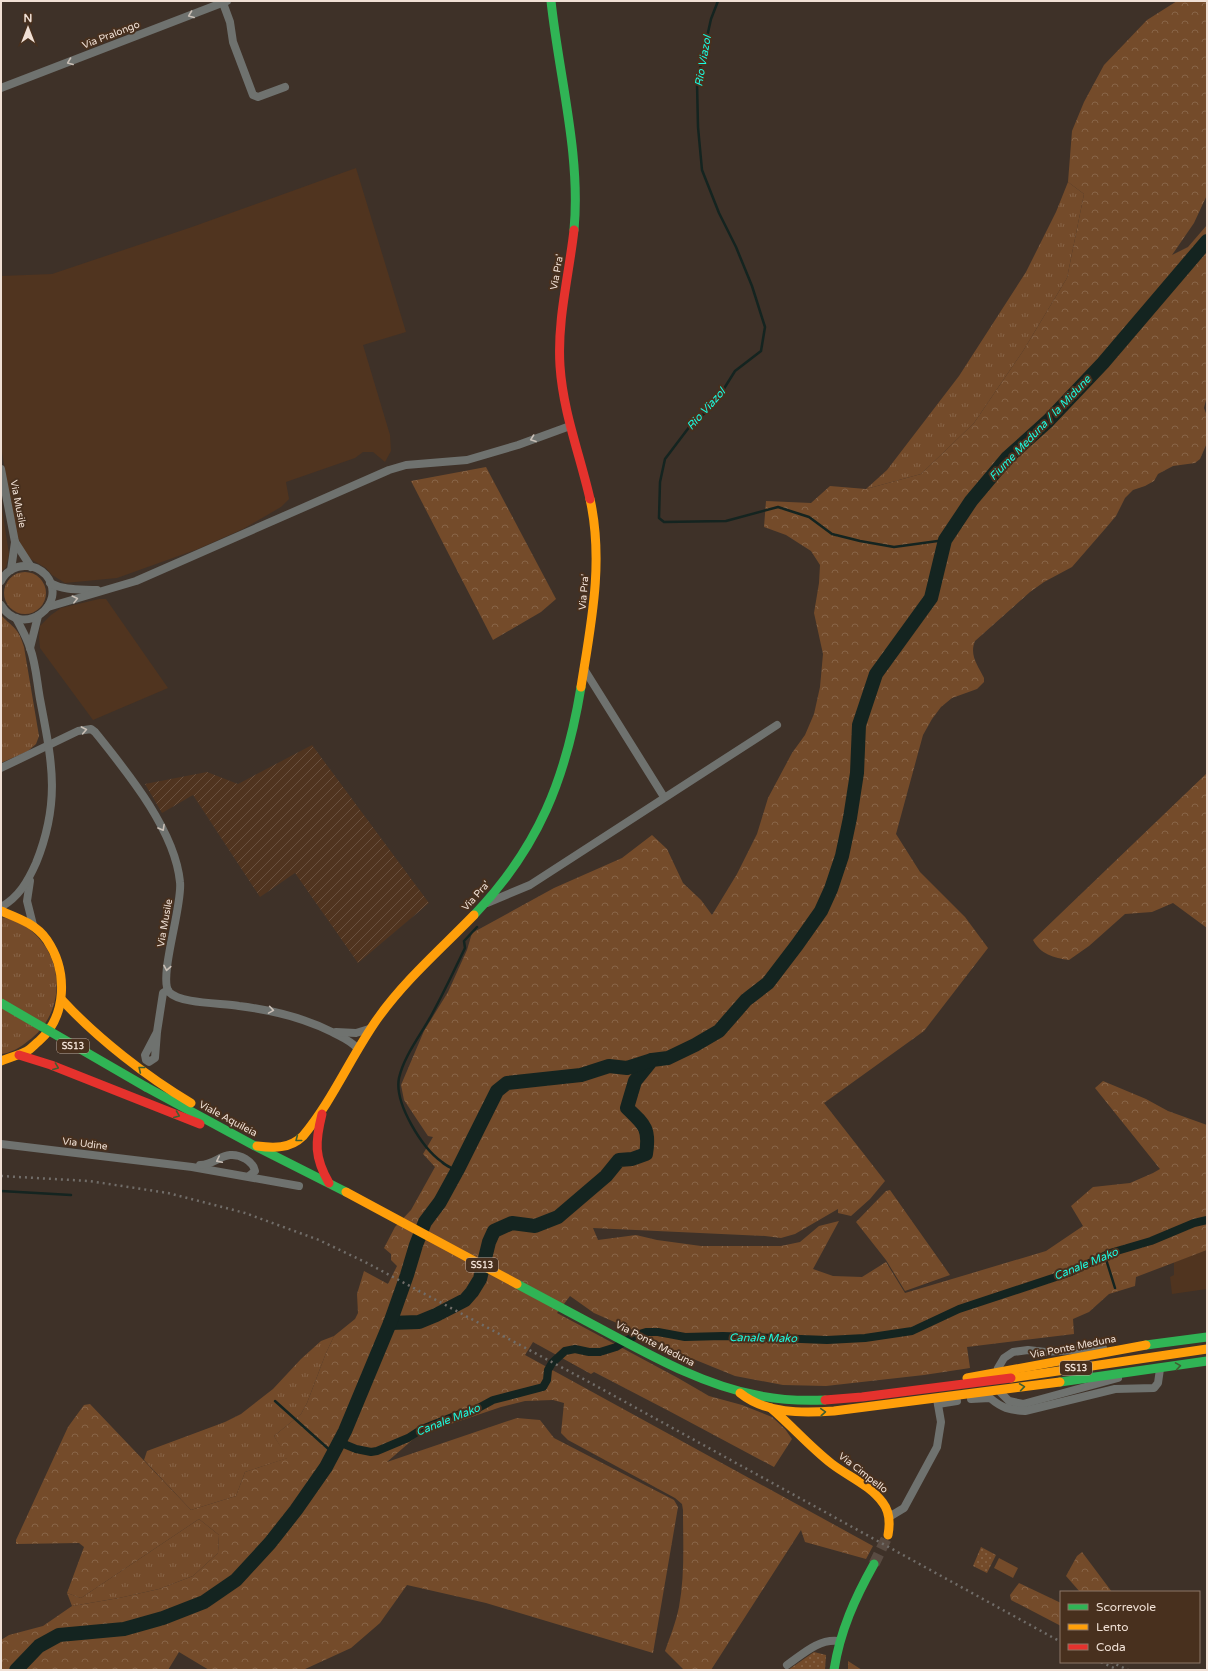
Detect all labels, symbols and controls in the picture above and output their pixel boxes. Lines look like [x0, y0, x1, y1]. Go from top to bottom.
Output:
north arrow [8, 8, 48, 48]
one-way arrow [188, 11, 195, 19]
text: N [24, 12, 32, 25]
street label: Via Pralongo [81, 19, 141, 51]
water label: Rio Viazol [692, 33, 714, 87]
one-way arrow [66, 57, 73, 65]
street label: Via Pra' [548, 253, 566, 291]
water label: Fiume Meduna / la Midune [986, 372, 1094, 483]
water label: Rio Viazol [684, 385, 729, 432]
one-way arrow [530, 435, 537, 443]
street label: Via Musile [7, 479, 29, 529]
street label: Via Pra' [576, 574, 592, 610]
one-way arrow [72, 595, 78, 603]
one-way arrow [81, 726, 87, 735]
one-way arrow [157, 824, 164, 832]
street label: Via Pra' [460, 879, 492, 913]
street label: Via Musile [155, 898, 175, 948]
one-way arrow [163, 964, 172, 971]
one-way arrow [268, 1006, 274, 1014]
road number: SS13 [57, 1039, 89, 1053]
one-way arrow [53, 1062, 60, 1070]
one-way arrow [139, 1067, 146, 1074]
street label: Viale Aquileia [197, 1099, 259, 1139]
one-way arrow [172, 1110, 180, 1118]
one-way arrow [296, 1134, 303, 1141]
street label: Via Udine [62, 1135, 109, 1153]
one-way arrow [216, 1155, 223, 1163]
water label: Canale Mako [1052, 1245, 1121, 1283]
road number: SS13 [466, 1258, 498, 1272]
street label: Via Ponte Meduna [613, 1319, 697, 1369]
water label: Canale Mako [729, 1331, 798, 1345]
street label: Via Ponte Meduna [1029, 1333, 1117, 1361]
road number: SS13 [1060, 1361, 1092, 1375]
one-way arrow [1175, 1362, 1181, 1371]
one-way arrow [1018, 1383, 1025, 1392]
water label: Canale Mako [414, 1401, 483, 1439]
one-way arrow [820, 1407, 826, 1416]
street label: Via Cimpello [836, 1450, 890, 1496]
legend [1060, 1591, 1200, 1663]
text: Scorrevole [1096, 1600, 1156, 1614]
text: Lento [1096, 1620, 1129, 1634]
text: Coda [1096, 1640, 1126, 1654]

